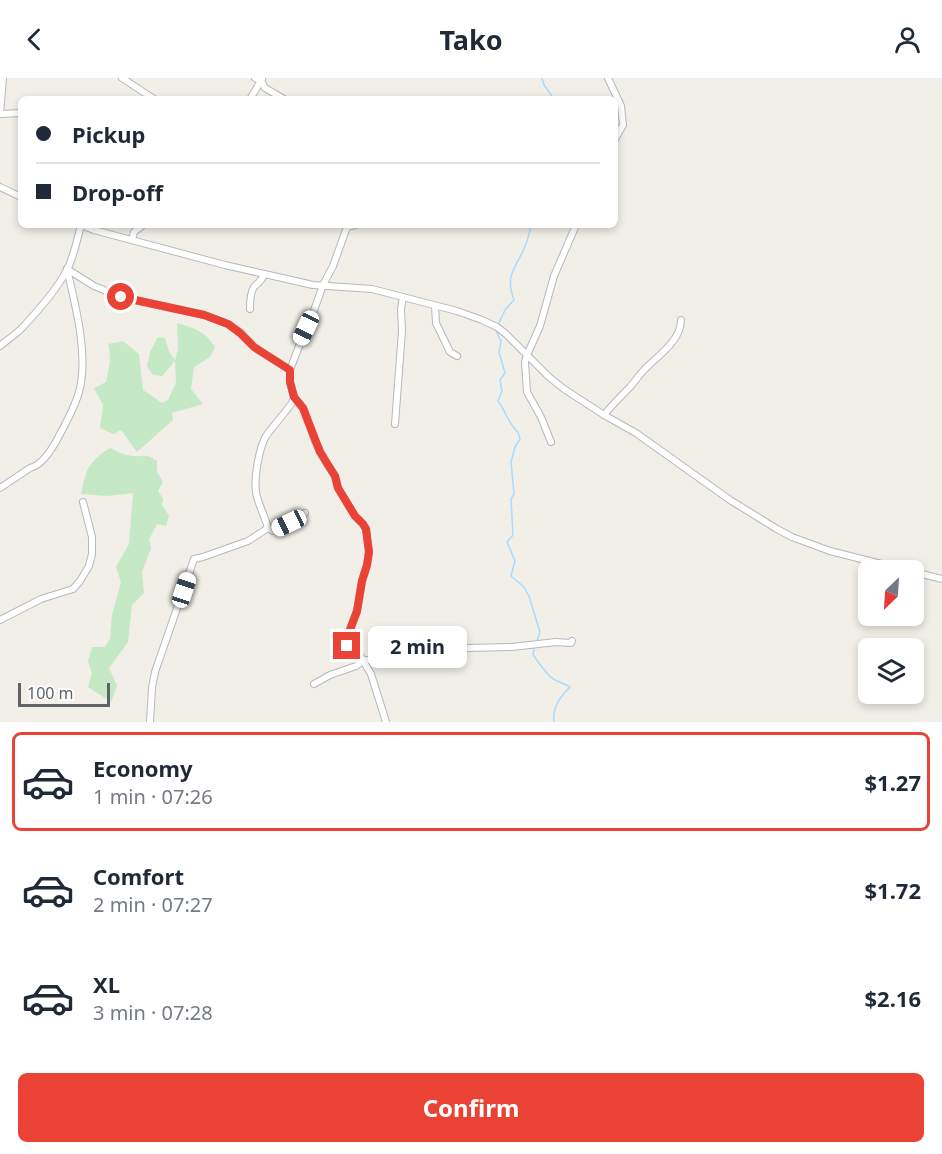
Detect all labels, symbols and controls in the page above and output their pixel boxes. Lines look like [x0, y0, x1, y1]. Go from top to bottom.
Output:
text: Tako [439, 21, 503, 58]
icon: back [18, 23, 51, 56]
icon: person [891, 23, 924, 56]
text: Pickup [72, 119, 145, 149]
text: Drop-off [72, 177, 163, 207]
route start [107, 283, 134, 310]
car [290, 308, 322, 348]
car [269, 507, 309, 539]
north arrow [858, 560, 924, 626]
map controls [858, 560, 924, 704]
car [170, 570, 198, 610]
callout: 2 min [368, 625, 467, 667]
route end [333, 632, 360, 659]
text: 2 min [390, 633, 445, 660]
button: layers [858, 638, 924, 704]
scale bar [18, 680, 110, 708]
text: 100 m [27, 682, 74, 704]
text: Economy [93, 753, 192, 783]
icon: car [21, 755, 75, 809]
text: $1.27 [864, 767, 921, 797]
text: 1 min · 07:26 [93, 783, 213, 810]
text: Comfort [93, 861, 184, 891]
icon: car [21, 863, 75, 917]
text: $1.72 [864, 875, 921, 905]
text: 2 min · 07:27 [93, 891, 213, 918]
text: XL [93, 969, 120, 999]
icon: car [21, 971, 75, 1025]
text: $2.16 [864, 983, 921, 1013]
text: 3 min · 07:28 [93, 999, 213, 1026]
button: Confirm [18, 1073, 924, 1142]

